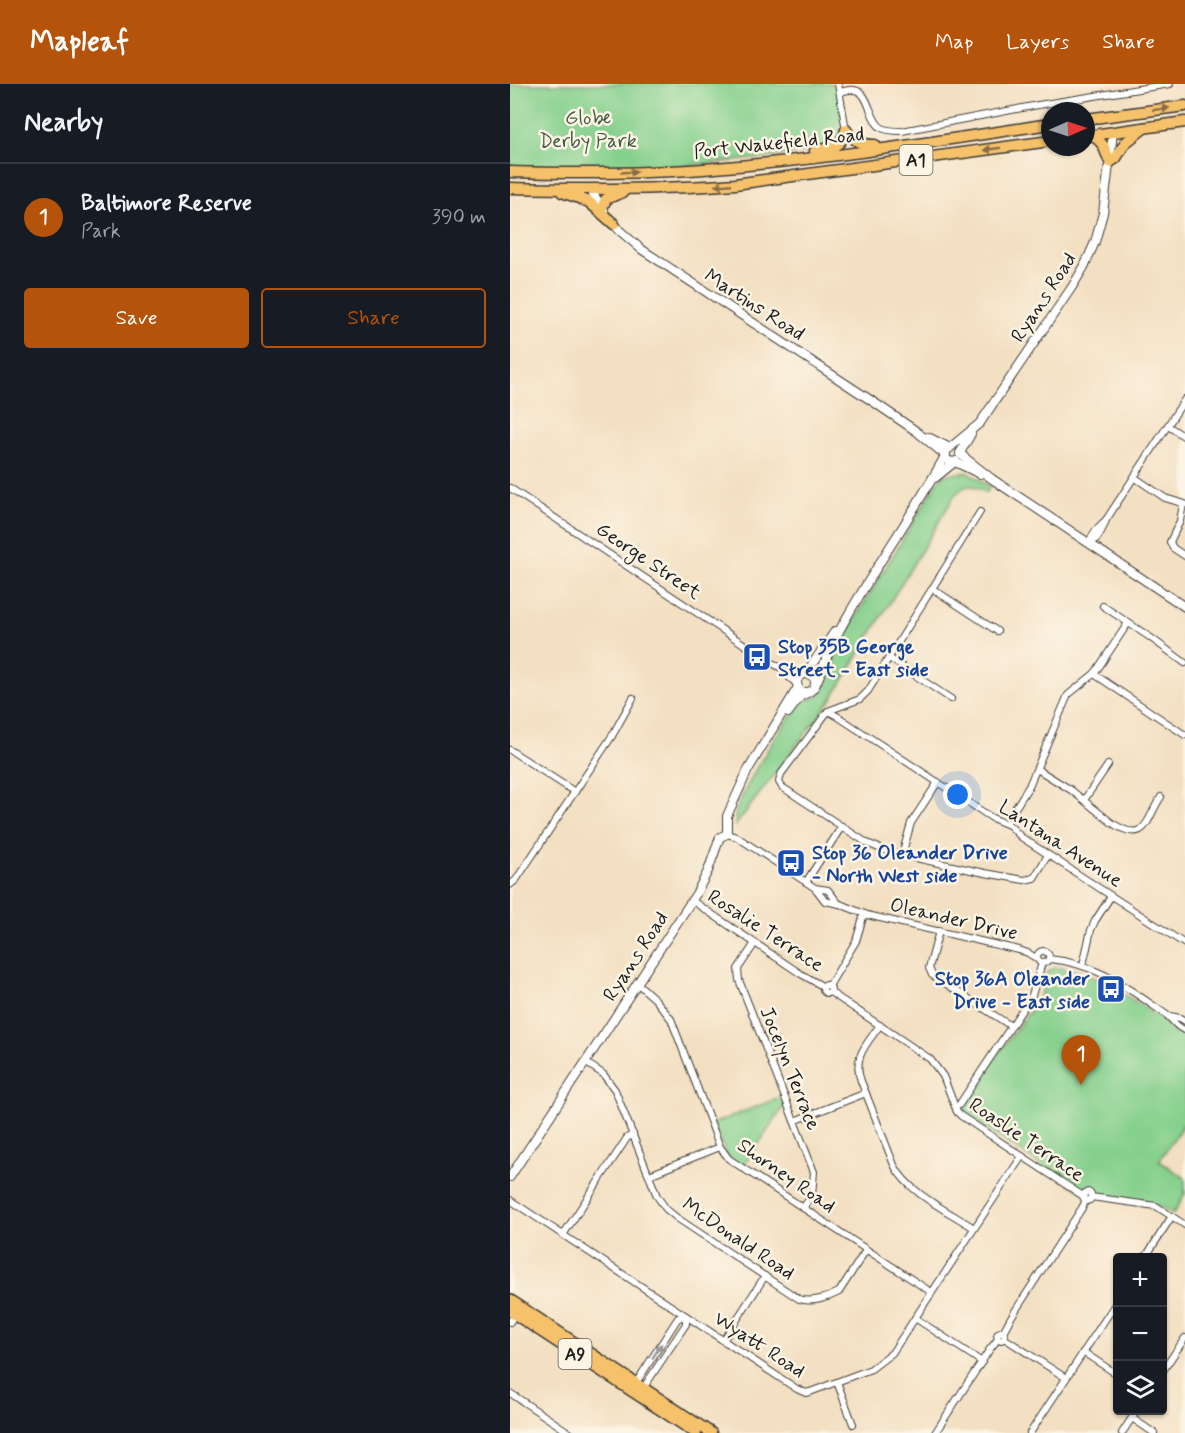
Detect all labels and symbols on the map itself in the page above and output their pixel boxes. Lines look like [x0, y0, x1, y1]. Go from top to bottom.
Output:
north arrow [1041, 102, 1095, 156]
one-way arrow [1151, 104, 1170, 113]
park label: Globe Derby Park [539, 105, 637, 155]
street label: Port Wakefield Road [693, 121, 866, 166]
road number: A1 [900, 145, 932, 175]
one-way arrow [982, 145, 1001, 154]
one-way arrow [620, 168, 639, 177]
one-way arrow [714, 180, 733, 190]
street label: Ryans Road [1005, 248, 1083, 348]
street label: Martins Road [699, 263, 810, 348]
street label: George Street [590, 516, 706, 607]
place label: Stop 35B George Street - East side [778, 634, 929, 684]
bus stop icon: Stop 35B George Street - East side [741, 641, 773, 673]
your location [943, 780, 972, 809]
street label: Lantana Avenue [993, 794, 1127, 894]
place label: Stop 36 Oleander Drive - North West side [812, 840, 1008, 890]
bus stop icon: Stop 36 Oleander Drive - North West side [775, 847, 807, 879]
street label: Rosalie Terrace [702, 884, 829, 979]
street label: Oleander Drive [887, 892, 1020, 947]
street label: Ryans Road [597, 907, 675, 1007]
place label: Stop 36A Oleander Drive - East side [935, 966, 1091, 1016]
bus stop icon: Stop 36A Oleander Drive - East side [1095, 973, 1127, 1005]
street label: Jocelyn Terrace [753, 1003, 827, 1134]
pin: 1 [1062, 1036, 1100, 1085]
street label: Roaslie Terrace [963, 1092, 1089, 1189]
street label: Shorney Road [732, 1132, 841, 1220]
street label: McDonald Road [677, 1192, 800, 1287]
street label: Wyatt Road [708, 1306, 810, 1385]
road number: A9 [558, 1339, 592, 1369]
one-way arrow [651, 1343, 662, 1359]

